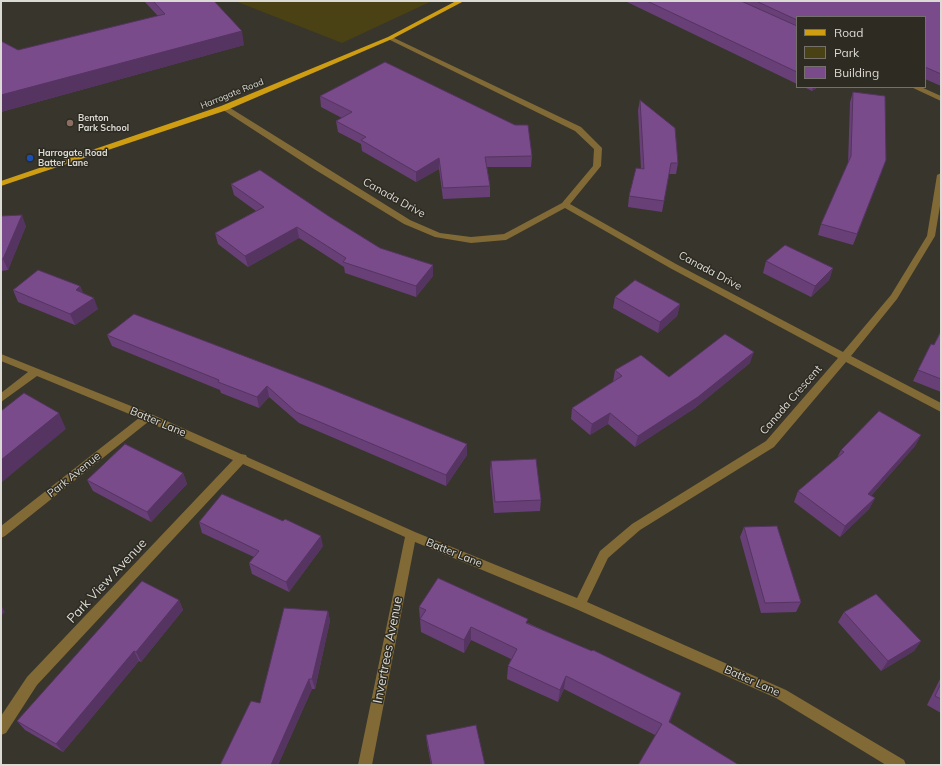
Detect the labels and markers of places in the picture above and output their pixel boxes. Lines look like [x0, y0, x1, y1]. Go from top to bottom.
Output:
place label: Benton Park School [78, 113, 129, 134]
marker: Benton Park School [65, 118, 75, 128]
place label: Harrogate Road Batter Lane [38, 148, 108, 169]
marker: Harrogate Road Batter Lane [25, 153, 35, 163]

